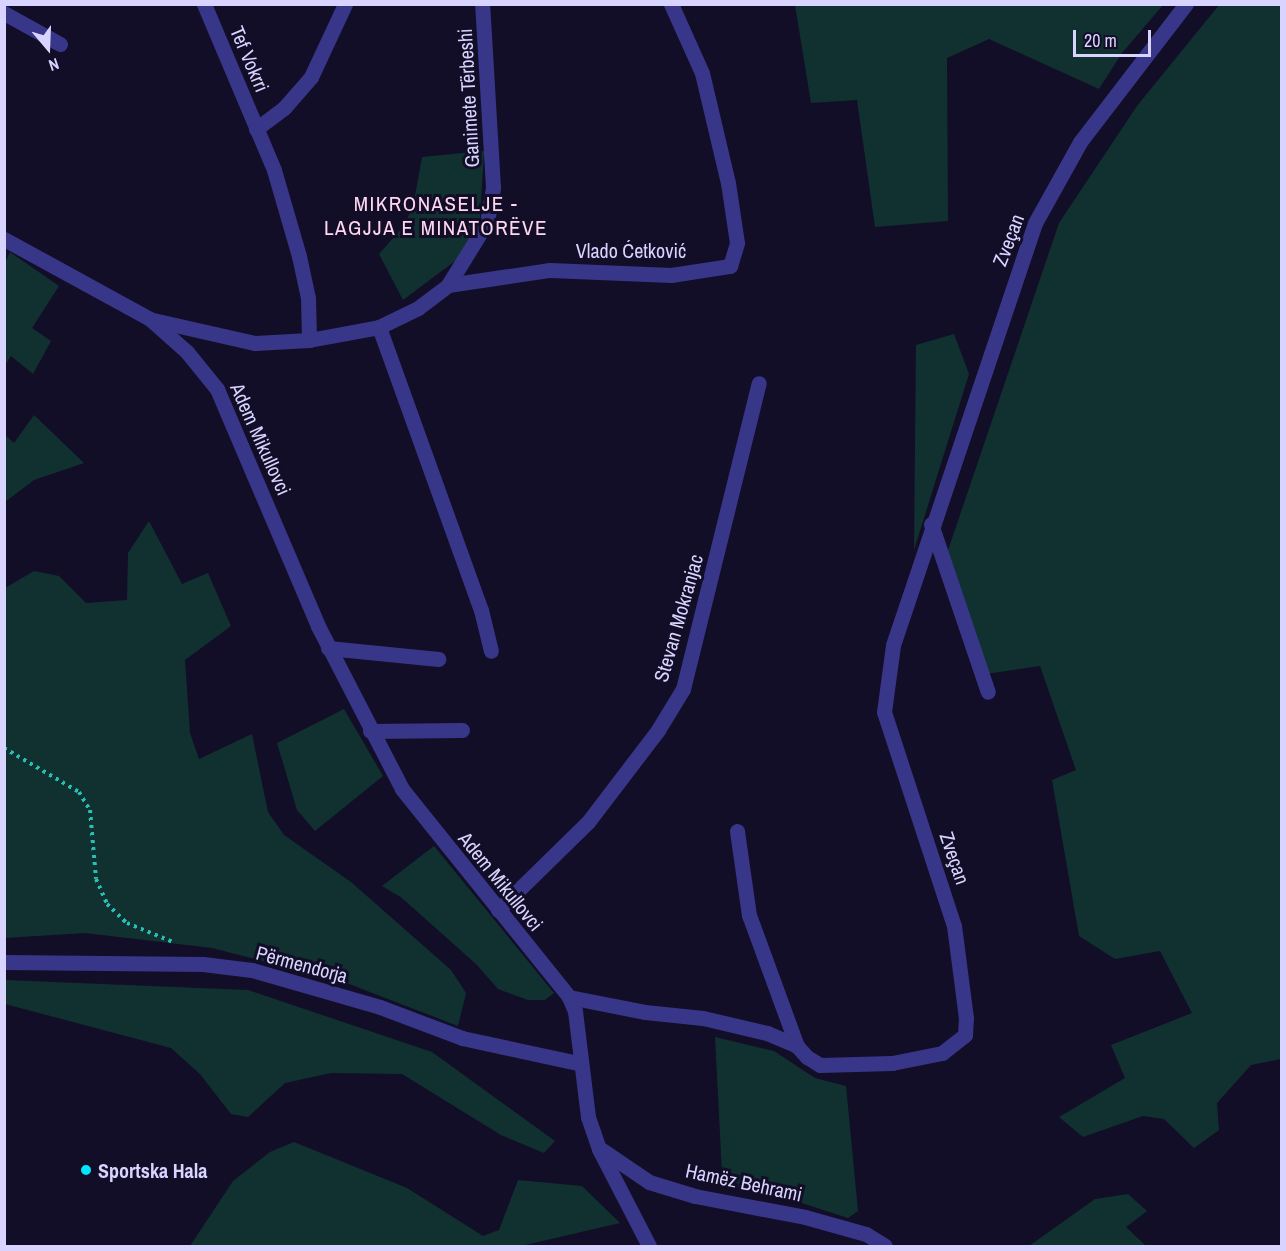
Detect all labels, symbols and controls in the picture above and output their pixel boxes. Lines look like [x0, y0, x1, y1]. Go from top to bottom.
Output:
north arrow [18, 18, 78, 78]
scale bar [1076, 18, 1154, 56]
street label: Tef Vokrri [225, 22, 275, 96]
street label: Ganimete Tërbeshi [452, 28, 484, 168]
text: 20 m [1084, 28, 1117, 53]
text: N [46, 53, 62, 77]
district label: MIKRONASELJE - LAGJJA E MINATORËVE [323, 191, 549, 241]
street label: Zveçan [987, 211, 1029, 269]
street label: Vlado Ćetković [576, 238, 686, 262]
street label: Adem Mikullovci [226, 379, 296, 499]
street label: Stevan Mokranjac [648, 552, 708, 684]
street label: Adem Mikullovci [454, 827, 548, 935]
street label: Zveçan [935, 829, 975, 887]
street label: Përmendorja [254, 940, 350, 988]
place label: Sportska Hala [98, 1158, 207, 1182]
street label: Hamëz Behrami [684, 1158, 804, 1206]
marker: Sportska Hala [79, 1163, 93, 1177]

